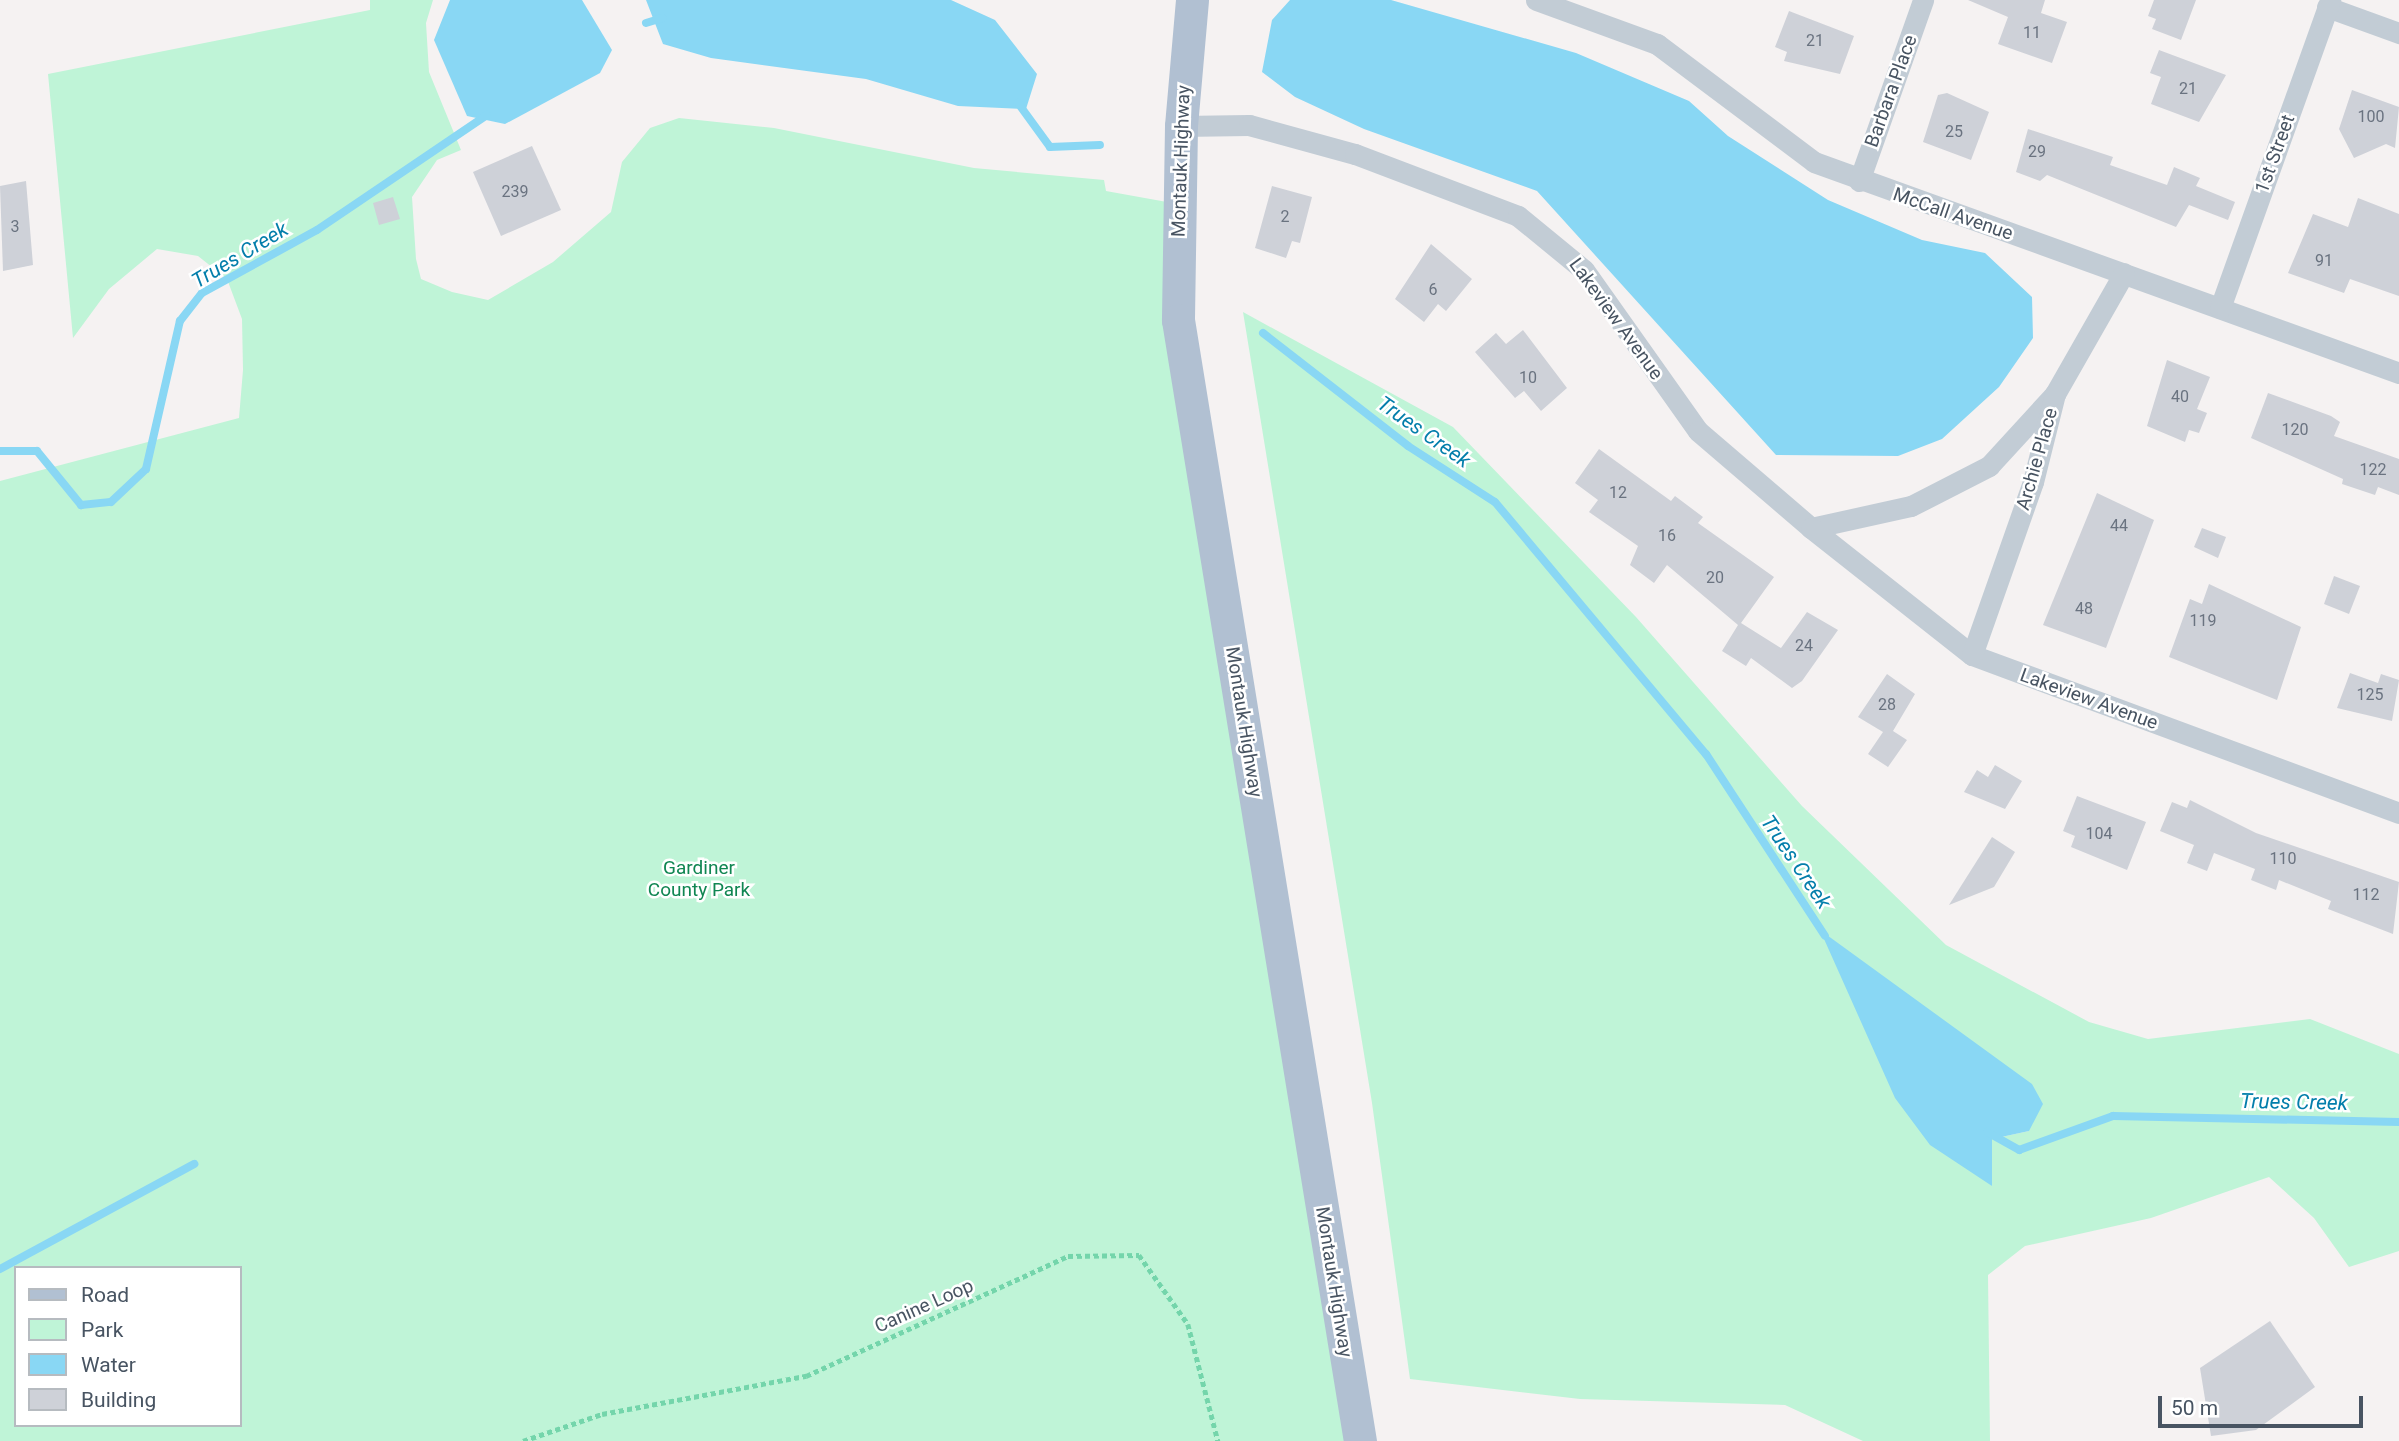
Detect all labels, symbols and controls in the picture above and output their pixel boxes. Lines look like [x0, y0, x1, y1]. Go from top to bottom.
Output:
house number: 11 [2023, 23, 2041, 43]
house number: 21 [1806, 31, 1824, 51]
street label: Barbara Place [1860, 32, 1922, 150]
house number: 21 [2179, 79, 2197, 99]
street label: Montauk Highway [1167, 85, 1195, 237]
house number: 100 [2358, 107, 2384, 127]
street label: 1st Street [2250, 112, 2300, 196]
house number: 25 [1945, 122, 1963, 142]
house number: 29 [2028, 142, 2046, 162]
house number: 239 [502, 182, 528, 202]
street label: McCall Avenue [1890, 183, 2016, 245]
house number: 2 [1281, 207, 1289, 227]
water label: Trues Creek [187, 216, 293, 294]
house number: 3 [11, 217, 19, 237]
house number: 91 [2315, 251, 2333, 271]
street label: Lakeview Avenue [1564, 254, 1668, 384]
house number: 6 [1429, 280, 1437, 300]
house number: 10 [1519, 368, 1537, 388]
house number: 40 [2171, 387, 2189, 407]
water label: Trues Creek [1373, 391, 1475, 473]
street label: Archie Place [2012, 405, 2062, 513]
house number: 120 [2282, 420, 2308, 440]
house number: 122 [2360, 460, 2386, 480]
house number: 12 [1609, 483, 1627, 503]
house number: 44 [2110, 516, 2128, 536]
house number: 16 [1658, 526, 1676, 546]
house number: 20 [1706, 568, 1724, 588]
house number: 48 [2075, 599, 2093, 619]
house number: 119 [2190, 611, 2216, 631]
house number: 24 [1795, 636, 1813, 656]
street label: Montauk Highway [1221, 645, 1267, 799]
street label: Lakeview Avenue [2017, 663, 2161, 735]
house number: 125 [2357, 685, 2383, 705]
house number: 28 [1878, 695, 1896, 715]
water label: Trues Creek [1755, 810, 1837, 914]
house number: 104 [2086, 824, 2112, 844]
house number: 110 [2270, 849, 2296, 869]
park label: Gardiner County Park [648, 857, 750, 901]
house number: 112 [2353, 885, 2379, 905]
water label: Trues Creek [2240, 1088, 2348, 1116]
street label: Montauk Highway [1311, 1205, 1357, 1359]
legend [14, 1266, 242, 1427]
street label: Canine Loop [871, 1274, 977, 1338]
text: Road [81, 1283, 129, 1307]
text: Park [81, 1318, 123, 1342]
text: Water [81, 1353, 136, 1377]
scale bar [2161, 1382, 2366, 1426]
text: Building [81, 1388, 156, 1412]
text: 50 m [2171, 1396, 2218, 1420]

